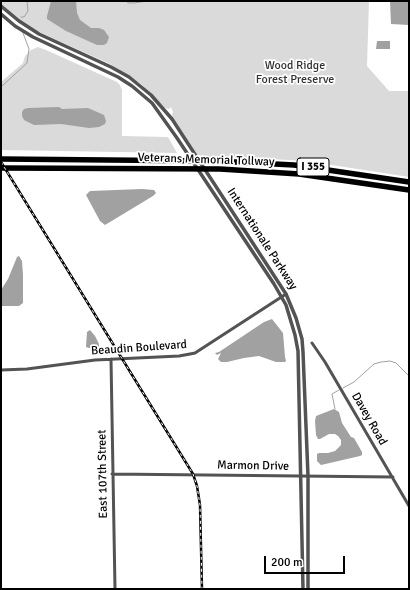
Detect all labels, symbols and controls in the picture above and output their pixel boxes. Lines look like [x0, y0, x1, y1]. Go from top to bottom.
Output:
park label: Wood Ridge Forest Preserve [256, 59, 334, 87]
street label: Veterans Memorial Tollway [137, 150, 275, 170]
road number: I 355 [297, 158, 329, 176]
street label: Internationale Parkway [224, 185, 300, 293]
street label: Beaudin Boulevard [91, 337, 187, 359]
street label: Davey Road [348, 390, 390, 448]
street label: East 107th Street [95, 429, 111, 519]
street label: Marmon Drive [217, 458, 289, 474]
scale bar [266, 548, 347, 574]
text: 200 m [271, 555, 303, 570]

